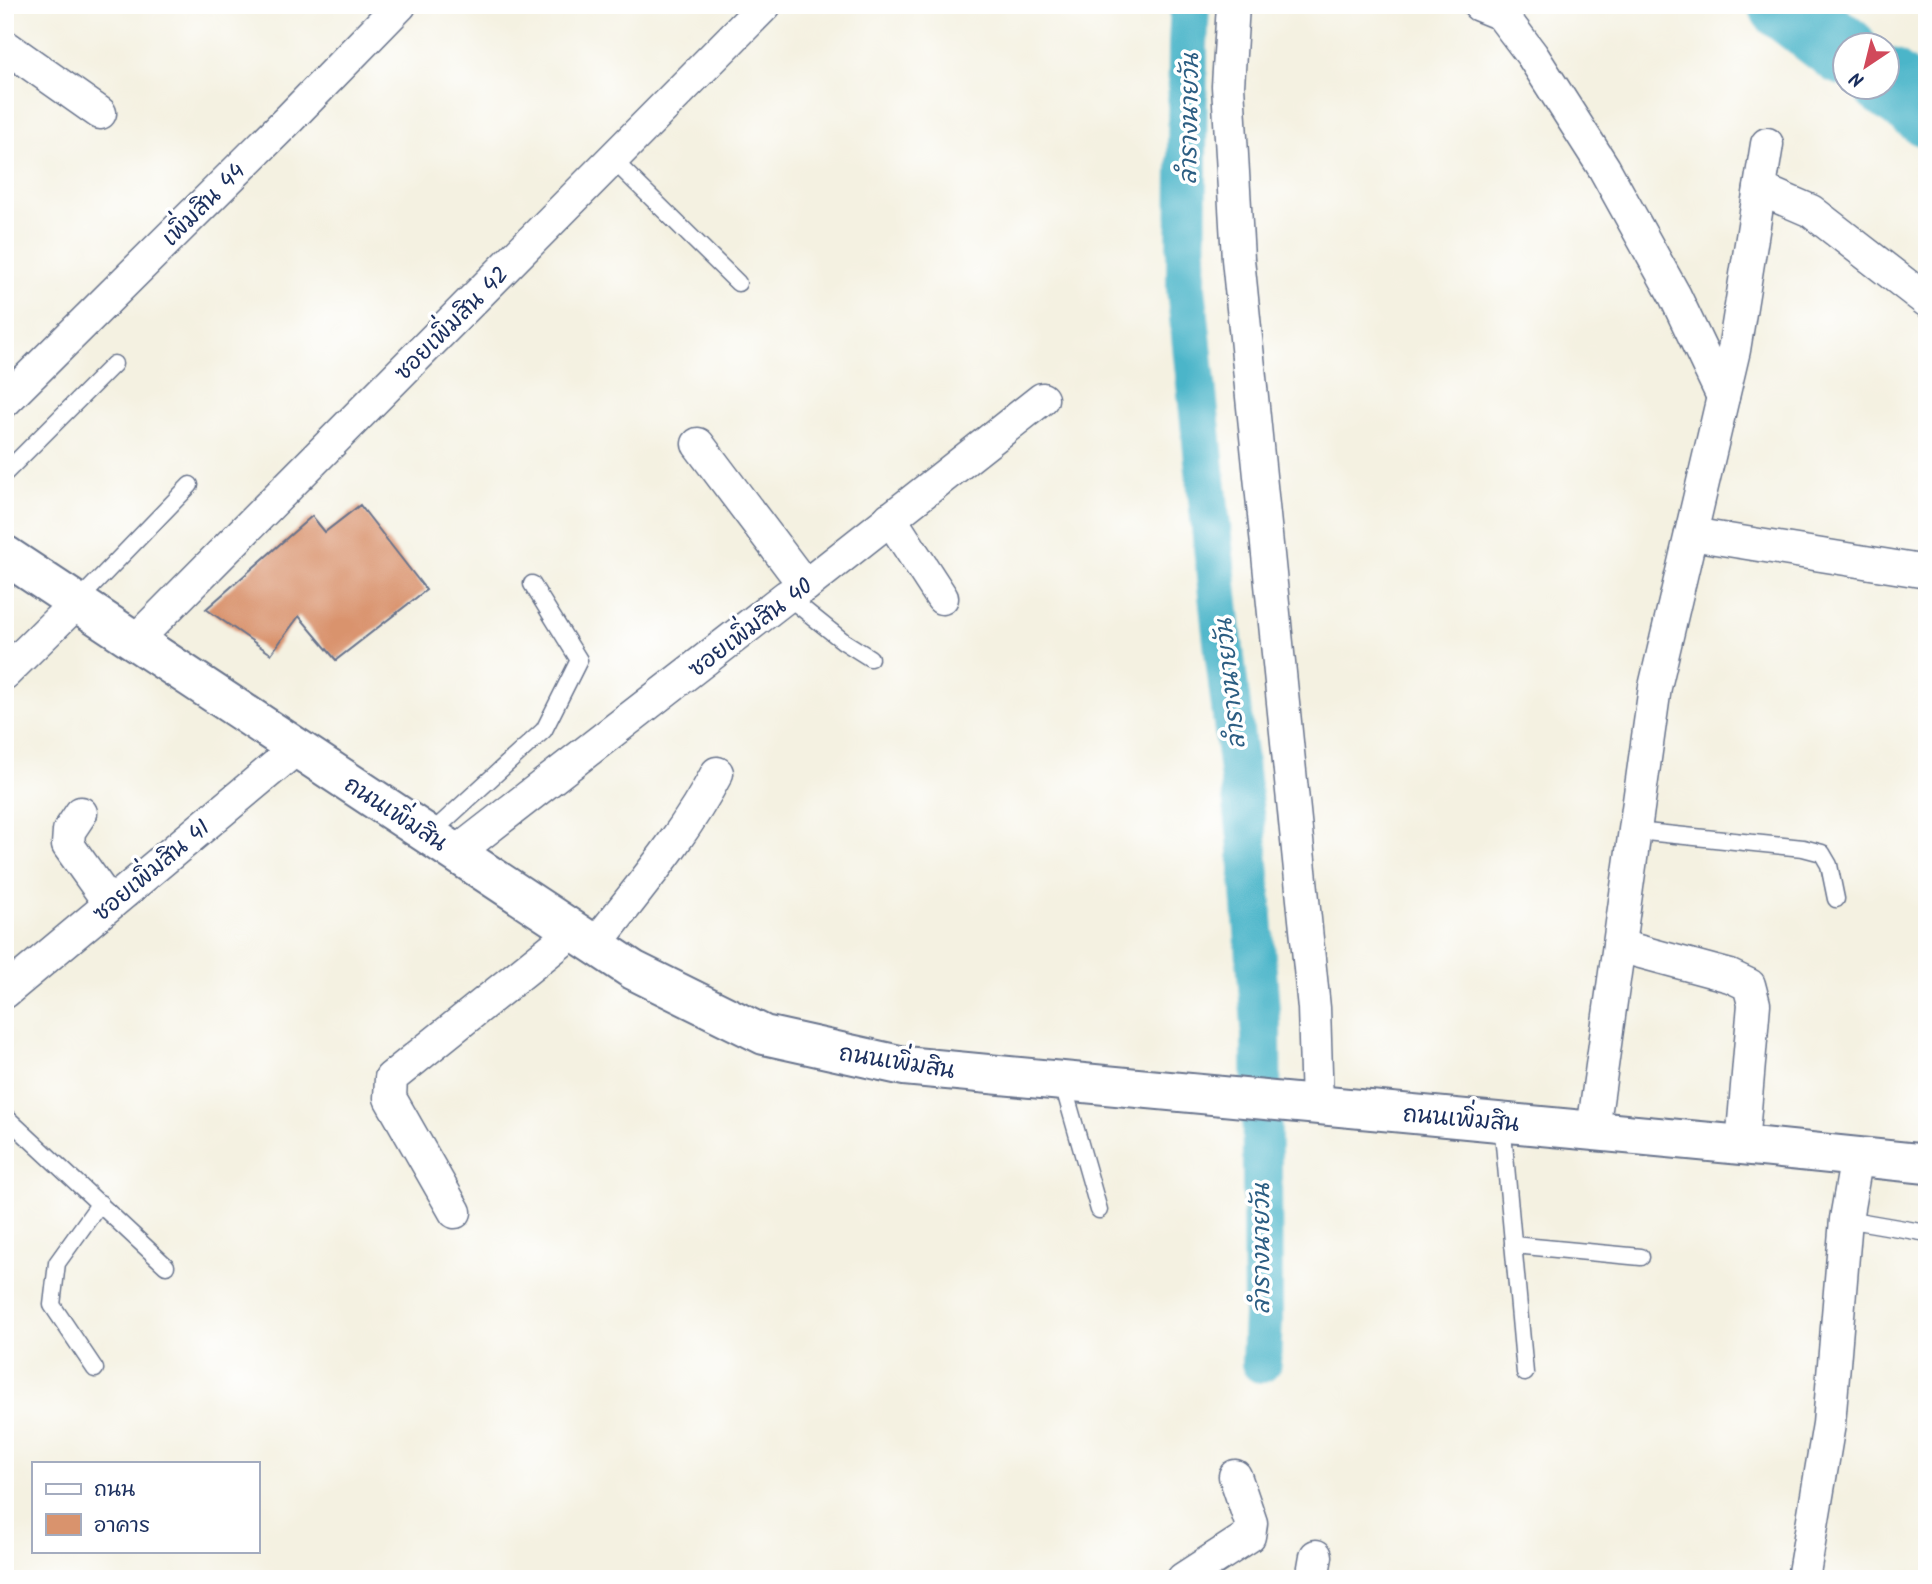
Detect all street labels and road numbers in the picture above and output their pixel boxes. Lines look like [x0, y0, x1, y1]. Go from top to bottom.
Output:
street label: เพิ่มสิน 44 [151, 152, 255, 256]
street label: ซอยเพิ่มสิน 42 [383, 255, 518, 390]
street label: ซอยเพิ่มสิน 40 [678, 566, 821, 688]
street label: ถนนเพิ่มสิน [336, 764, 456, 862]
street label: ซอยเพิ่มสิน 41 [82, 808, 219, 932]
street label: ถนนเพิ่มสิน [836, 1031, 958, 1090]
street label: ถนนเพิ่มสิน [1401, 1092, 1521, 1143]

